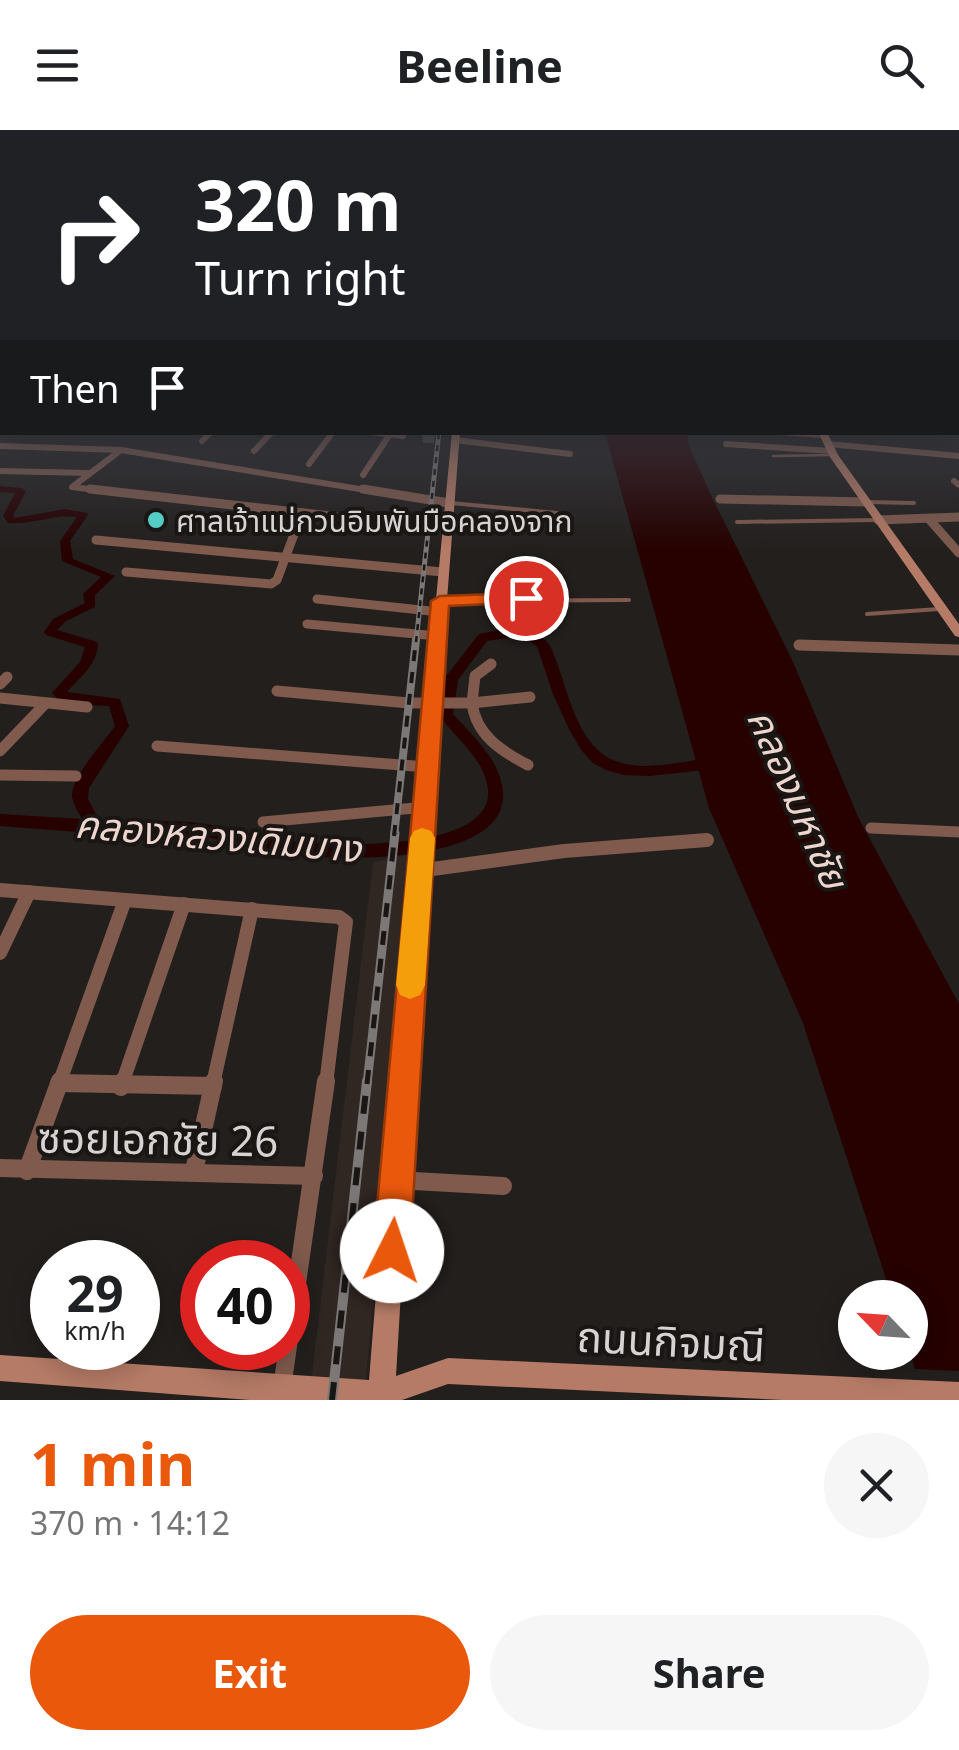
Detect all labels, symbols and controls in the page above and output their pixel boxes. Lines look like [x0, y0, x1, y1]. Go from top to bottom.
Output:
text: Beeline [396, 35, 563, 96]
icon: menu [30, 38, 85, 93]
icon: search [874, 38, 929, 93]
text: 320 m [195, 156, 402, 252]
icon: right [30, 170, 160, 300]
text: Turn right [195, 247, 406, 308]
icon: arrive [140, 360, 195, 415]
text: Then [30, 362, 120, 414]
place label: ศาลเจ้าแม่กวนอิมพันมือคลองจาก [176, 500, 572, 541]
marker: ศาลเจ้าแม่กวนอิมพันมือคลองจาก [145, 509, 167, 531]
pin [484, 556, 569, 641]
icon: arrive [499, 571, 554, 626]
water label: คลองมหาชัย [736, 700, 863, 898]
water label: คลองหลวงเดิมบาง [73, 797, 365, 874]
street label: ซอยเอกชัย 26 [37, 1107, 279, 1169]
position arrow [340, 1199, 444, 1303]
speed limit sign: 40 [180, 1240, 310, 1370]
text: 29 [66, 1259, 124, 1327]
north arrow [838, 1280, 928, 1370]
map controls [838, 1280, 928, 1370]
street label: ถนนกิจมณี [575, 1307, 767, 1373]
text: km/h [64, 1313, 126, 1347]
text: 1 min [30, 1422, 195, 1504]
button: close [824, 1433, 929, 1538]
text: 370 m · 14:12 [30, 1501, 230, 1544]
button: Exit [30, 1615, 470, 1730]
button: Share [490, 1615, 929, 1730]

